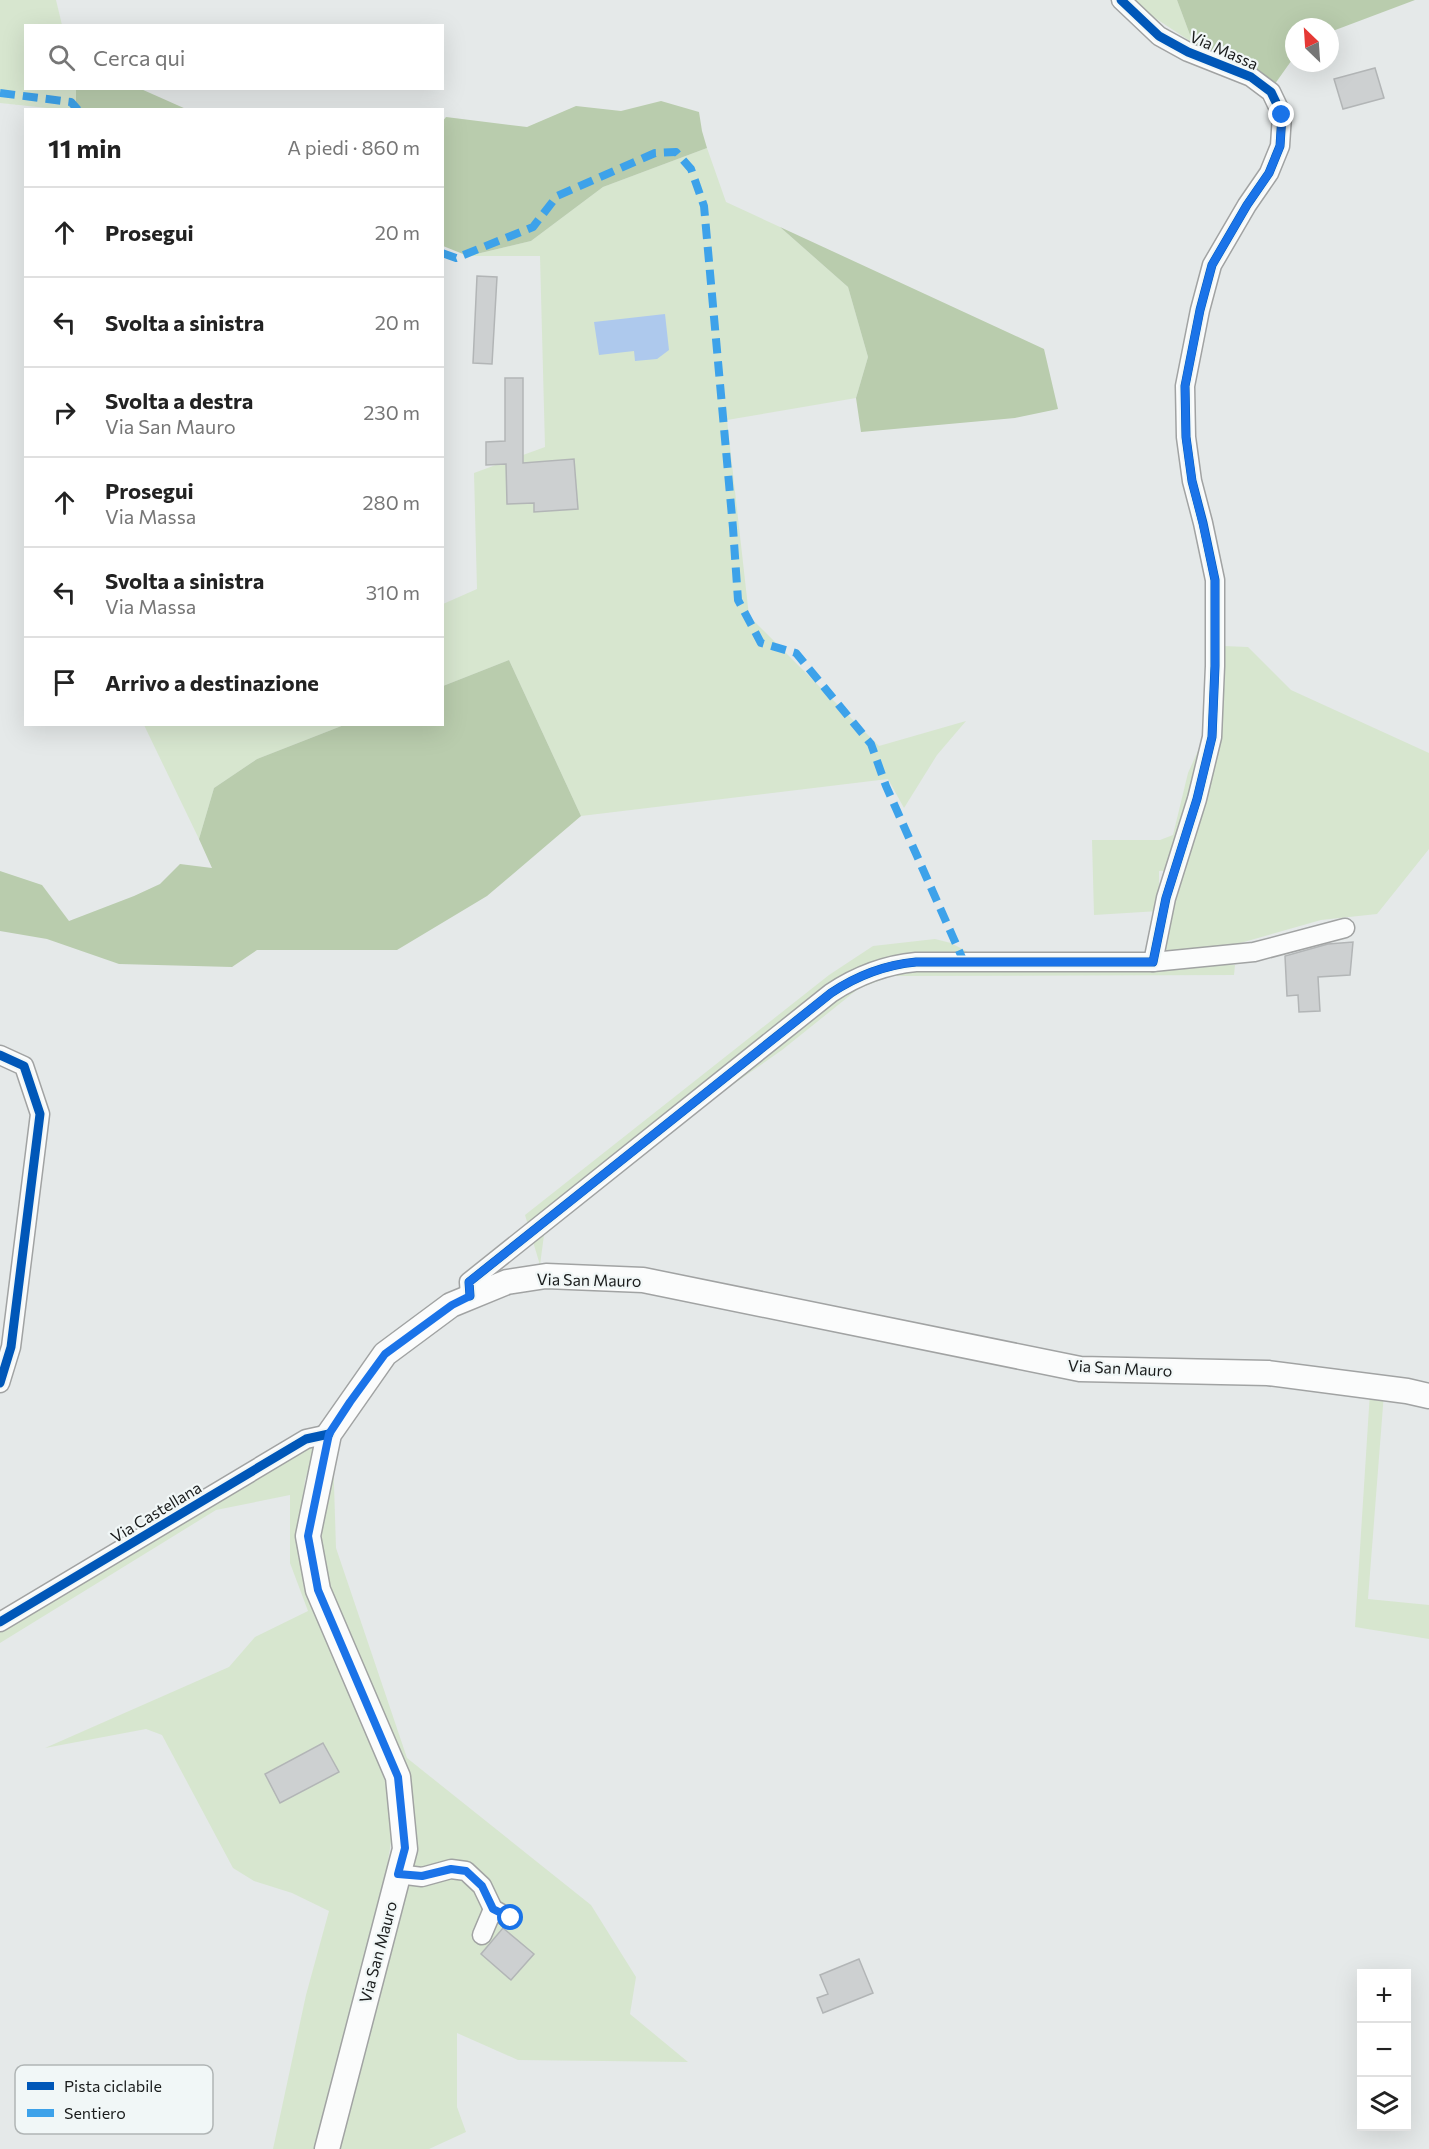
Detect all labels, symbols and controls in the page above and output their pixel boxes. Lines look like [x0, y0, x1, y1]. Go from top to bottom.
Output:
north arrow [1285, 18, 1339, 72]
search box [24, 24, 444, 90]
street label: Via Massa [1187, 26, 1261, 73]
icon: search [45, 41, 78, 74]
text: Cerca qui [93, 44, 185, 71]
route end [1268, 101, 1294, 127]
text: 11 min [48, 132, 121, 163]
text: A piedi · 860 m [287, 135, 420, 159]
icon: ahead [48, 216, 81, 249]
text: Prosegui [105, 219, 194, 246]
text: 20 m [375, 220, 420, 244]
icon: left [48, 306, 81, 339]
text: Svolta a sinistra [105, 309, 264, 336]
text: 20 m [375, 310, 420, 334]
text: Svolta a destra [105, 387, 253, 414]
icon: right [48, 396, 81, 429]
text: 230 m [363, 400, 420, 424]
text: Via San Mauro [105, 414, 236, 438]
text: Prosegui [105, 477, 194, 504]
icon: ahead [48, 486, 81, 519]
text: 280 m [362, 490, 420, 514]
text: Via Massa [105, 504, 196, 528]
text: Svolta a sinistra [105, 567, 264, 594]
icon: left [48, 576, 81, 609]
text: 310 m [366, 580, 420, 604]
text: Via Massa [105, 594, 196, 618]
icon: arrive [48, 666, 81, 699]
text: Arrivo a destinazione [105, 669, 319, 696]
street label: Via San Mauro [537, 1269, 641, 1290]
street label: Via San Mauro [1067, 1355, 1173, 1380]
street label: Via Castellana [107, 1477, 204, 1546]
street label: Via San Mauro [355, 1899, 400, 2005]
route start [497, 1904, 523, 1930]
map controls [1357, 1969, 1411, 2131]
button: + [1357, 1969, 1411, 2023]
button: − [1357, 2023, 1411, 2077]
legend [15, 2065, 213, 2134]
text: Pista ciclabile [64, 2076, 162, 2095]
button: layers [1357, 2077, 1411, 2131]
text: Sentiero [64, 2103, 126, 2122]

